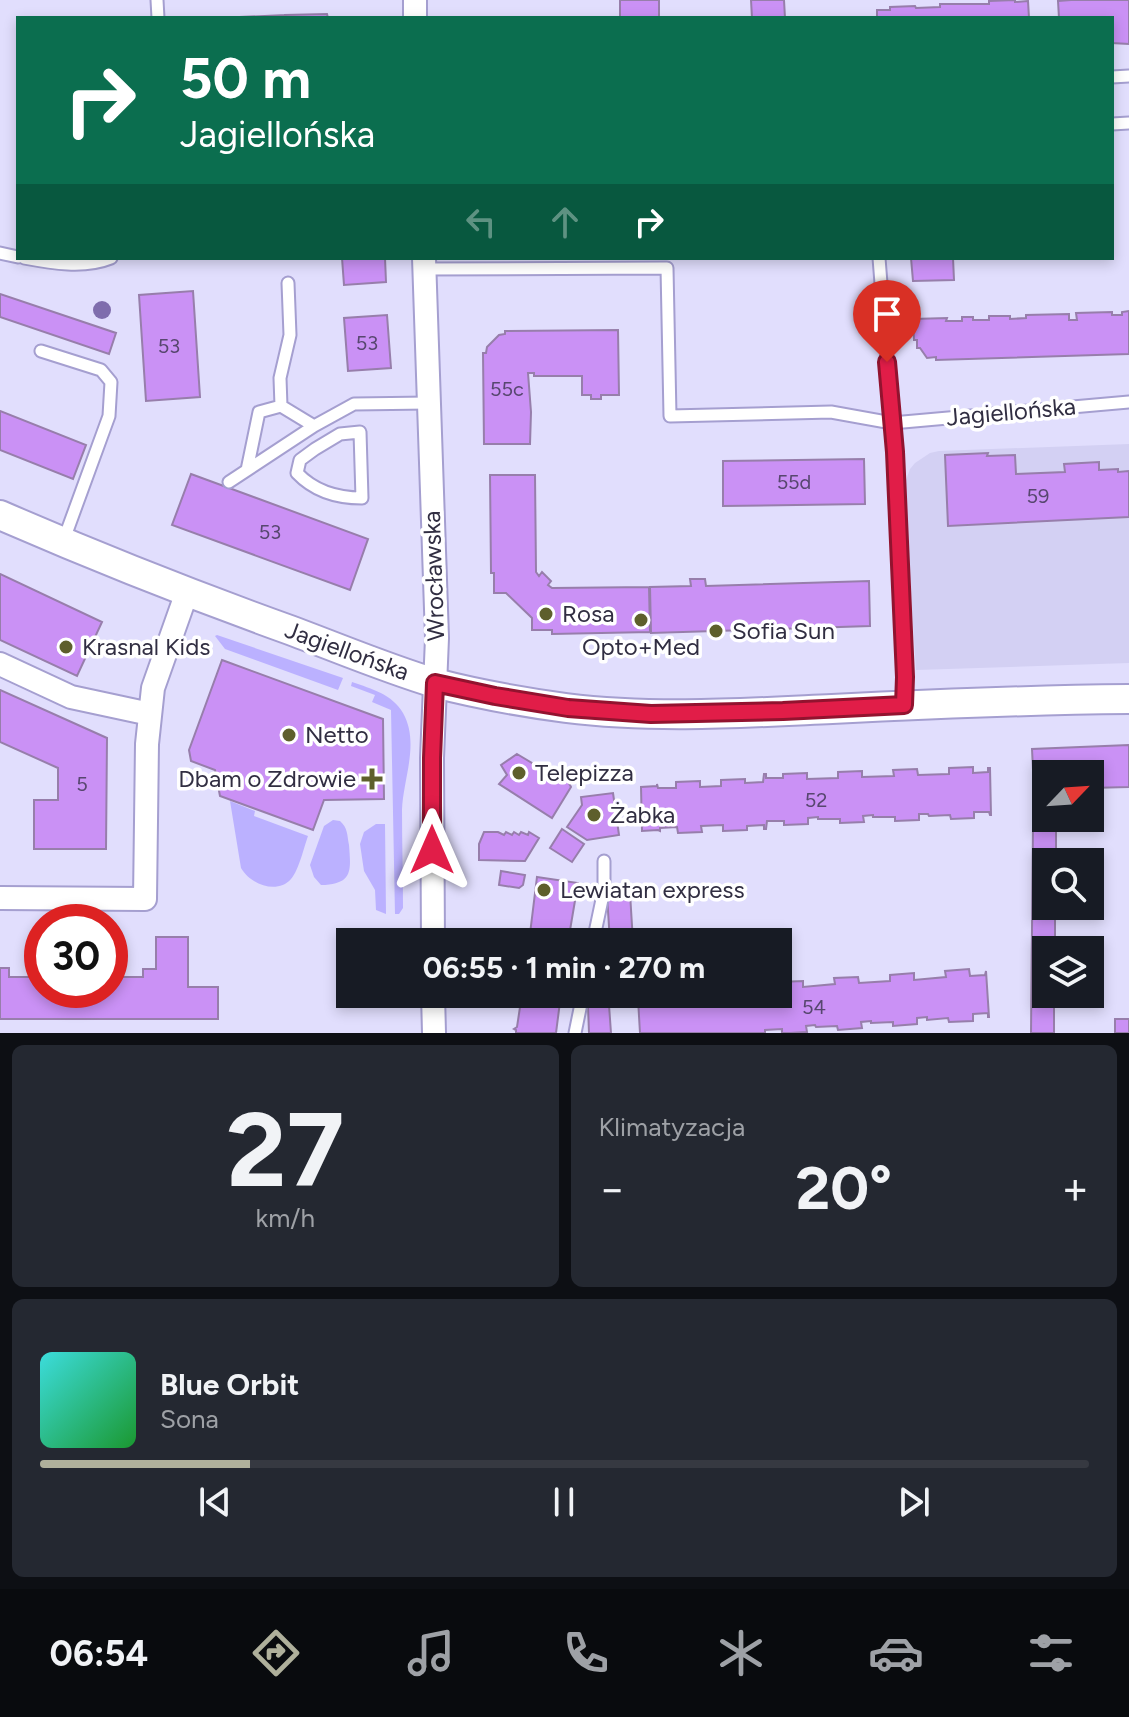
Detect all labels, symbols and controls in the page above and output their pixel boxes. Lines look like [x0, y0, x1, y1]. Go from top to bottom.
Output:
text: 50 m [180, 45, 311, 112]
icon: right [48, 48, 152, 152]
text: Jagiellońska [180, 113, 375, 156]
icon: left [459, 200, 503, 244]
icon: ahead [543, 200, 587, 244]
icon: right [627, 200, 671, 244]
pin [853, 280, 921, 362]
icon: arrive [865, 292, 909, 336]
house number: 53 [356, 331, 378, 355]
house number: 53 [158, 334, 180, 358]
house number: 55c [490, 377, 524, 401]
street label: Jagiellońska [945, 391, 1077, 432]
house number: 55d [777, 470, 811, 494]
house number: 59 [1027, 484, 1049, 508]
street label: Wrocławska [417, 510, 450, 642]
house number: 53 [259, 520, 281, 544]
place label: Rosa [562, 599, 614, 628]
marker: Rosa [537, 605, 555, 623]
marker: Opto+Med [632, 611, 650, 629]
street label: Jagiellońska [281, 615, 413, 686]
place label: Sofia Sun [732, 616, 835, 645]
marker: Sofia Sun [707, 622, 725, 640]
place label: Krasnal Kids [82, 632, 210, 661]
place label: Opto+Med [582, 632, 700, 661]
marker: Krasnal Kids [57, 638, 75, 656]
place label: Netto [305, 720, 369, 749]
marker: Netto [280, 726, 298, 744]
place label: Telepizza [535, 758, 634, 787]
north arrow [1032, 760, 1104, 832]
map controls [1032, 760, 1104, 1008]
place label: Dbam o Zdrowie [178, 764, 356, 793]
marker: Telepizza [510, 764, 528, 782]
marker: Dbam o Zdrowie [363, 770, 381, 788]
house number: 5 [76, 772, 88, 796]
house number: 52 [805, 788, 827, 812]
place label: Żabka [610, 800, 675, 829]
marker: Żabka [585, 806, 603, 824]
position arrow [390, 808, 474, 892]
button: search [1032, 848, 1104, 920]
place label: Lewiatan express [560, 875, 745, 904]
marker: Lewiatan express [535, 881, 553, 899]
speed limit sign: 30 [24, 904, 128, 1008]
button: layers [1032, 936, 1104, 1008]
text: 06:55 · 1 min · 270 m [423, 949, 705, 986]
house number: 54 [802, 995, 826, 1019]
text: 27 [226, 1087, 344, 1212]
text: Klimatyzacja [599, 1111, 745, 1143]
text: 20° [796, 1152, 892, 1224]
text: − [599, 1162, 626, 1215]
text: + [1062, 1162, 1089, 1215]
text: km/h [256, 1202, 315, 1234]
text: Blue Orbit [160, 1366, 299, 1403]
text: Sona [160, 1403, 219, 1435]
icon: previous [193, 1480, 237, 1524]
icon: pause [542, 1480, 586, 1524]
icon: next [892, 1480, 936, 1524]
icon: directions [248, 1625, 304, 1681]
icon: music [403, 1625, 459, 1681]
icon: phone [558, 1625, 614, 1681]
icon: climate [713, 1625, 769, 1681]
icon: car [868, 1625, 924, 1681]
icon: filters [1023, 1625, 1079, 1681]
text: 06:54 [50, 1632, 148, 1675]

